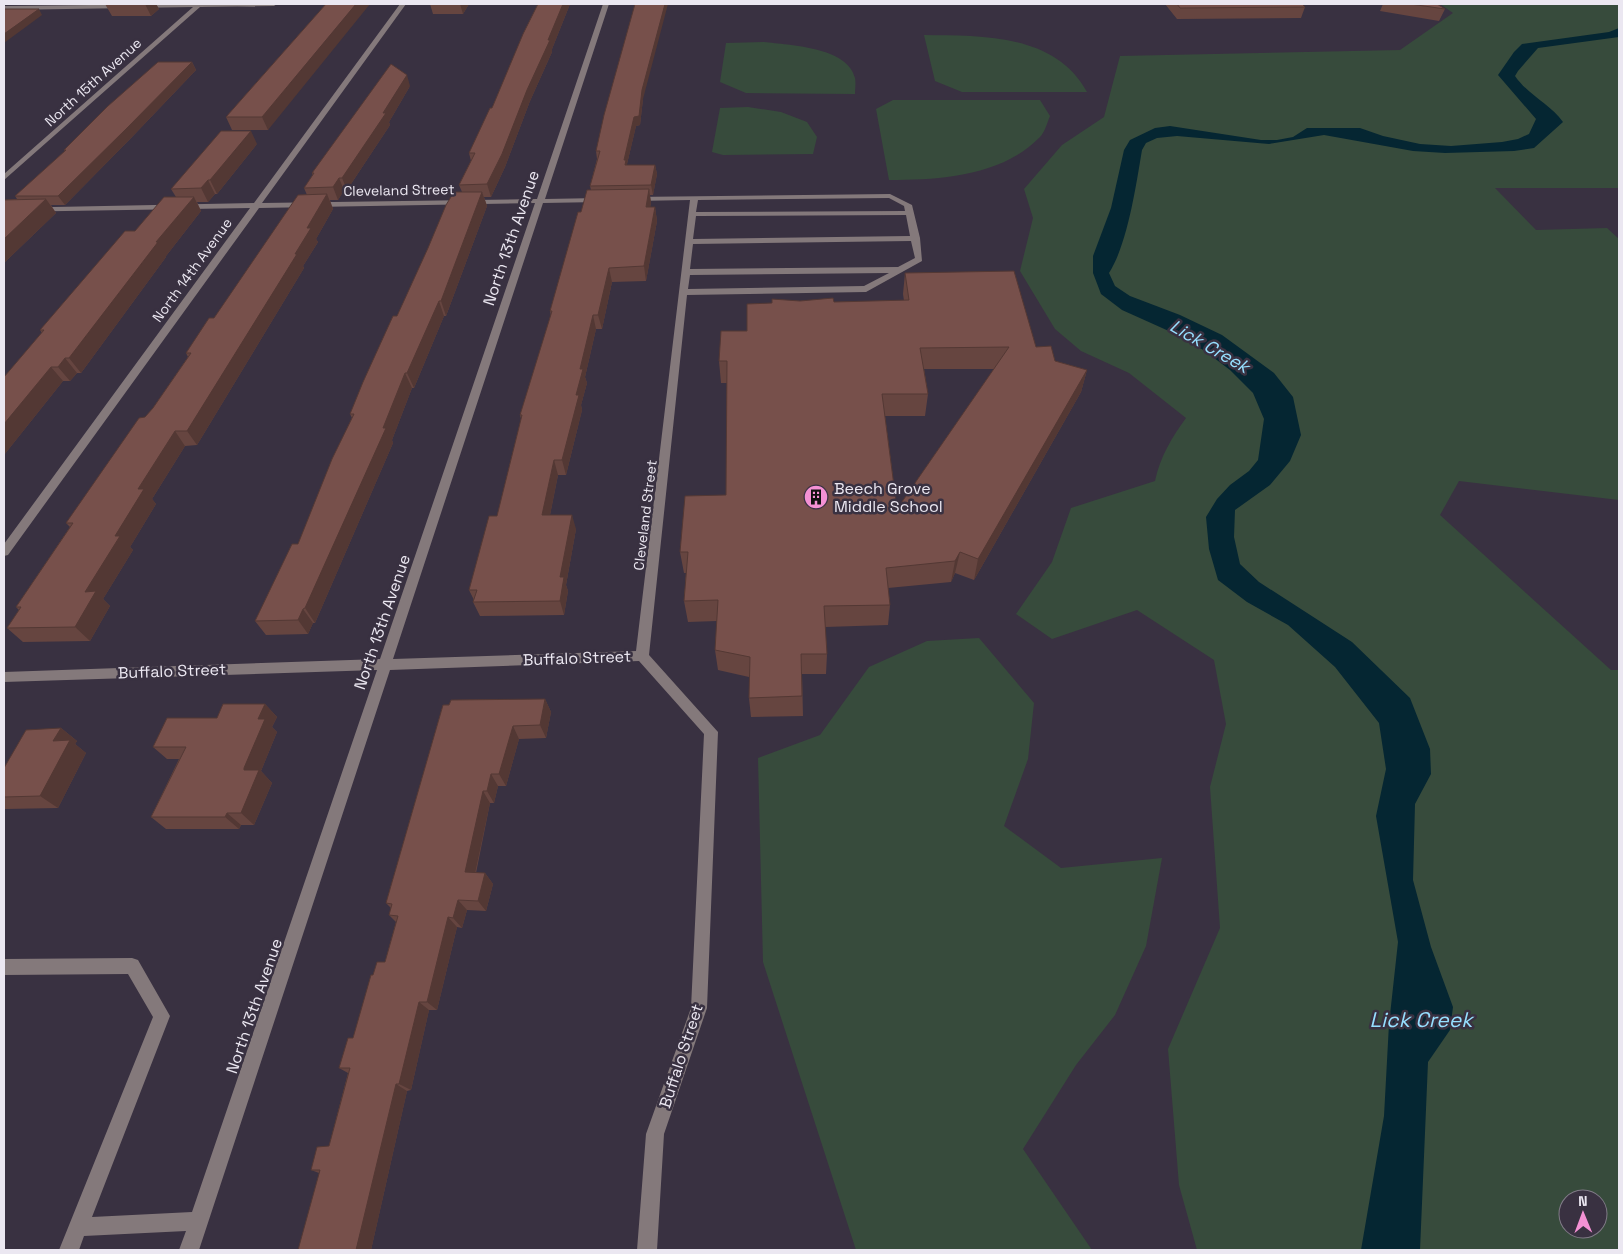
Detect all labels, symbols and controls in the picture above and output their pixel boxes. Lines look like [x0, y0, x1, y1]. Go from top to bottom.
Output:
street label: North 15th Avenue [41, 34, 145, 130]
street label: North 13th Avenue [478, 168, 544, 308]
street label: Cleveland Street [343, 180, 455, 200]
street label: North 14th Avenue [148, 214, 236, 326]
water label: Lick Creek [1166, 314, 1256, 379]
street label: Cleveland Street [629, 459, 661, 571]
place label: Beech Grove Middle School [834, 478, 943, 517]
building icon: Beech Grove Middle School [803, 484, 829, 510]
street label: North 13th Avenue [349, 552, 415, 692]
street label: Buffalo Street [522, 646, 632, 670]
street label: Buffalo Street [117, 659, 227, 683]
street label: North 13th Avenue [221, 936, 287, 1076]
street label: Buffalo Street [654, 1001, 708, 1111]
water label: Lick Creek [1369, 1006, 1475, 1033]
north arrow [1558, 1189, 1608, 1239]
text: N [1578, 1192, 1588, 1210]

